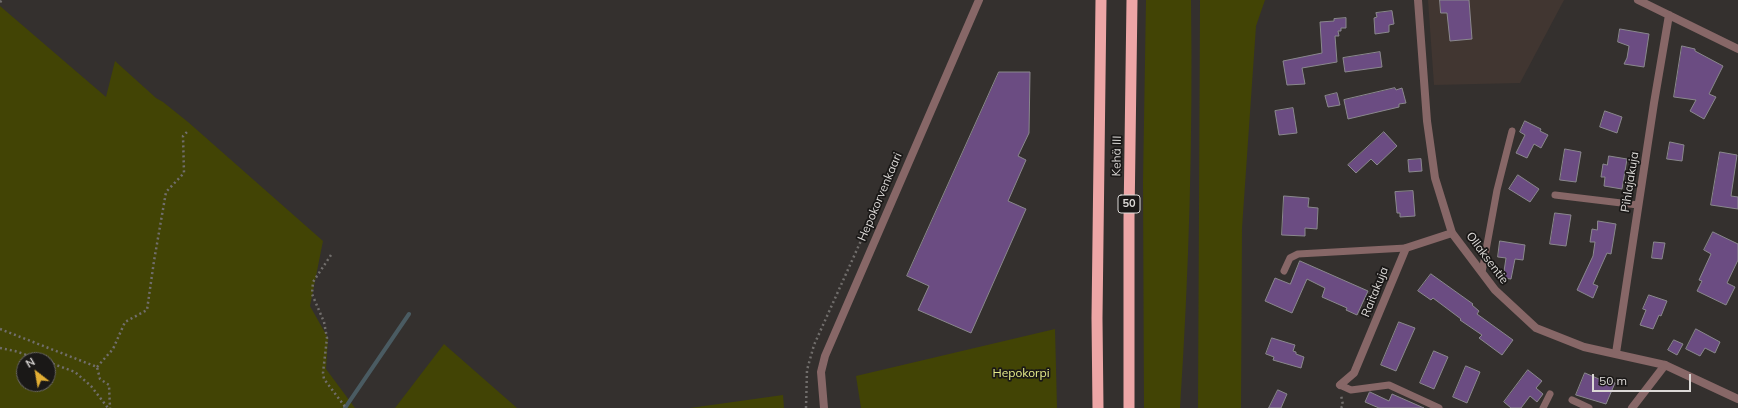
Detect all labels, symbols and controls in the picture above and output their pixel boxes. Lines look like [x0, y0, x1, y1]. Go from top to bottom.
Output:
street label: Kehä III [1109, 136, 1125, 176]
street label: Hepokorvenkaari [855, 150, 905, 244]
street label: Pihlajakuja [1618, 151, 1642, 213]
road number: 50 [1118, 195, 1140, 213]
street label: Ollaksentie [1463, 229, 1511, 287]
street label: Raitakuja [1358, 265, 1392, 319]
north arrow [16, 352, 56, 392]
text: N [23, 354, 38, 371]
park label: Hepokorpi [992, 366, 1050, 380]
scale bar [1594, 366, 1693, 392]
text: 50 m [1599, 373, 1627, 388]

